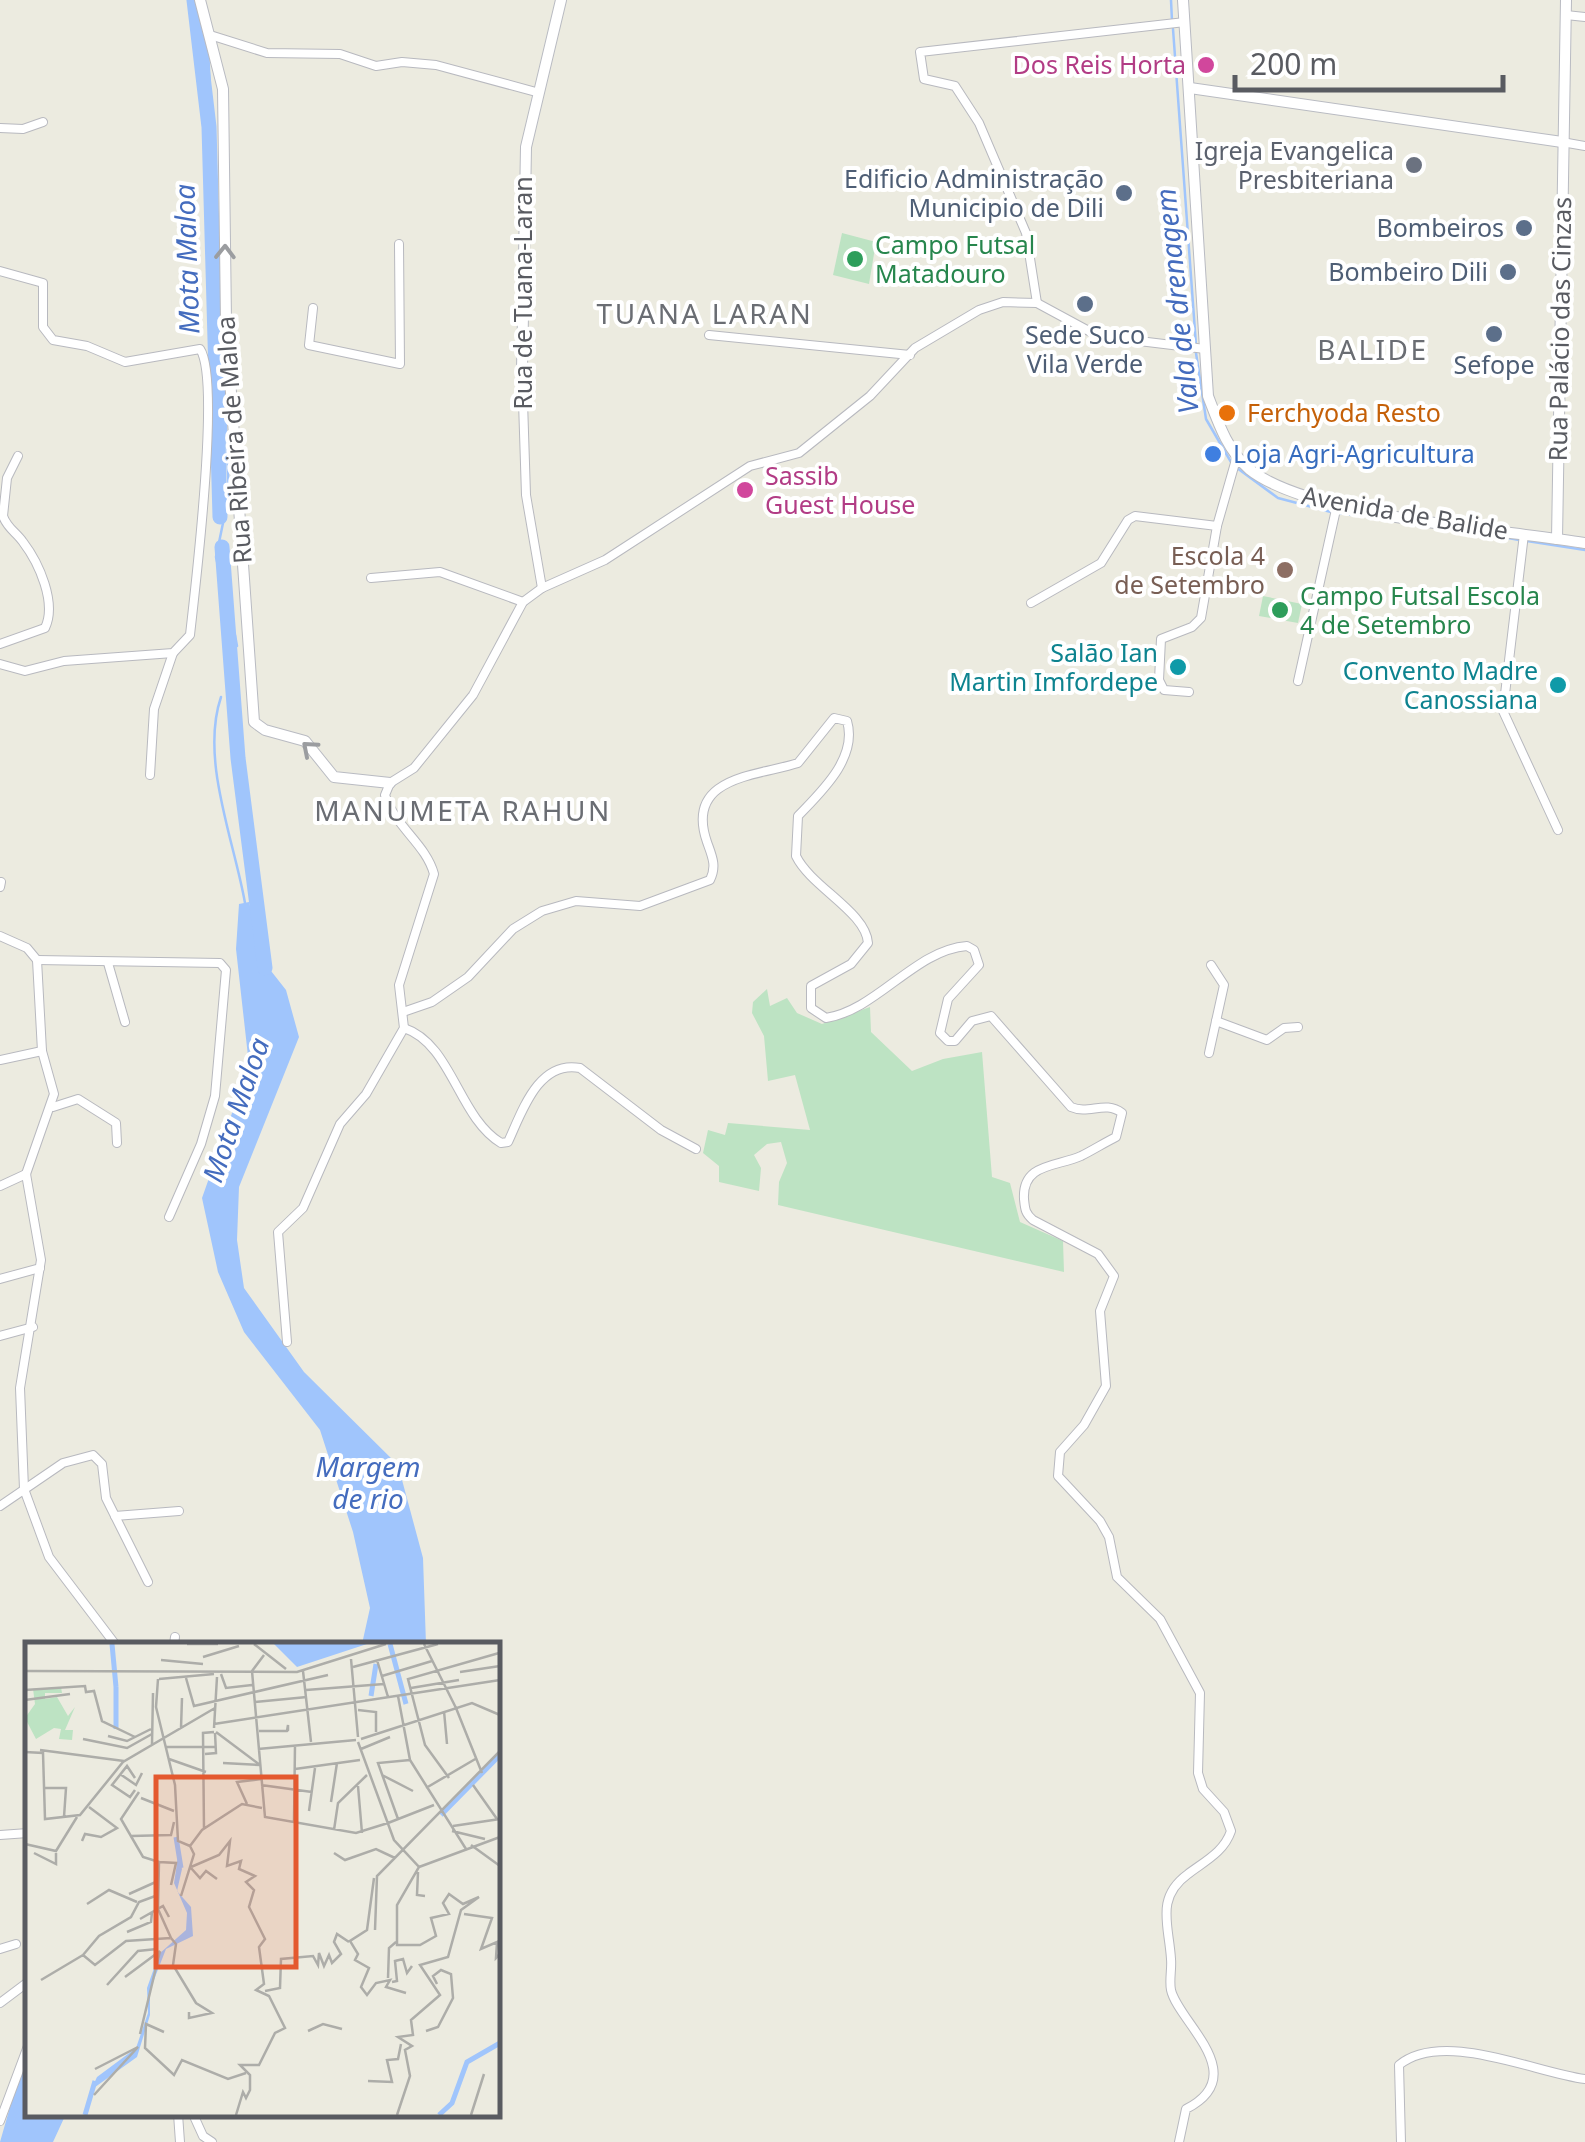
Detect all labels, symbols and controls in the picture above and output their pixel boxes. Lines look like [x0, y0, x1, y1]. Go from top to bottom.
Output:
scale bar [1235, 30, 1502, 92]
text: 200 m [1250, 43, 1337, 84]
place label: Dos Reis Horta [1013, 47, 1186, 81]
marker: Dos Reis Horta [1195, 54, 1217, 76]
place label: Igreja Evangelica Presbiteriana [1195, 133, 1394, 196]
marker: Igreja Evangelica Presbiteriana [1403, 154, 1425, 176]
place label: Edificio Administração Municipio de Dili [844, 161, 1104, 224]
street label: Rua de Tuana-Laran [505, 176, 539, 410]
marker: Edificio Administração Municipio de Dili [1113, 182, 1135, 204]
water label: Mota Maloa [164, 183, 208, 335]
water label: Vala de drenagem [1145, 187, 1207, 416]
street label: Rua Palácio das Cinzas [1540, 196, 1578, 462]
place label: Bombeiros [1376, 210, 1504, 244]
marker: Bombeiros [1513, 217, 1535, 239]
place label: Campo Futsal Matadouro [875, 227, 1035, 290]
one-way arrow [214, 243, 235, 259]
marker: Campo Futsal Matadouro [844, 248, 866, 270]
place label: Bombeiro Dili [1328, 254, 1488, 288]
marker: Bombeiro Dili [1497, 261, 1519, 283]
marker: Sede Suco Vila Verde [1074, 293, 1096, 315]
district label: TUANA LARAN [597, 294, 813, 332]
street label: Rua Ribeira de Maloa [207, 315, 259, 565]
place label: Sede Suco Vila Verde [1025, 317, 1145, 380]
marker: Sefope [1483, 323, 1505, 345]
district label: BALIDE [1317, 330, 1429, 368]
place label: Sefope [1453, 347, 1535, 381]
place label: Ferchyoda Resto [1247, 395, 1441, 429]
marker: Ferchyoda Resto [1216, 402, 1238, 424]
place label: Loja Agri-Agricultura [1233, 436, 1475, 470]
marker: Loja Agri-Agricultura [1202, 443, 1224, 465]
place label: Sassib Guest House [765, 458, 915, 521]
street label: Avenida de Balide [1299, 477, 1511, 547]
marker: Sassib Guest House [734, 479, 756, 501]
place label: Escola 4 de Setembro [1114, 538, 1265, 601]
marker: Escola 4 de Setembro [1274, 559, 1296, 581]
place label: Campo Futsal Escola 4 de Setembro [1300, 578, 1540, 641]
marker: Campo Futsal Escola 4 de Setembro [1269, 599, 1291, 621]
place label: Salão Ian Martin Imfordepe [949, 635, 1158, 698]
place label: Convento Madre Canossiana [1343, 653, 1538, 716]
marker: Salão Ian Martin Imfordepe [1167, 656, 1189, 678]
marker: Convento Madre Canossiana [1547, 674, 1569, 696]
one-way arrow [302, 742, 320, 760]
district label: MANUMETA RAHUN [314, 791, 612, 829]
water label: Mota Maloa [193, 1032, 277, 1187]
water label: Margem de rio [315, 1447, 421, 1517]
inset map [25, 1642, 500, 2117]

